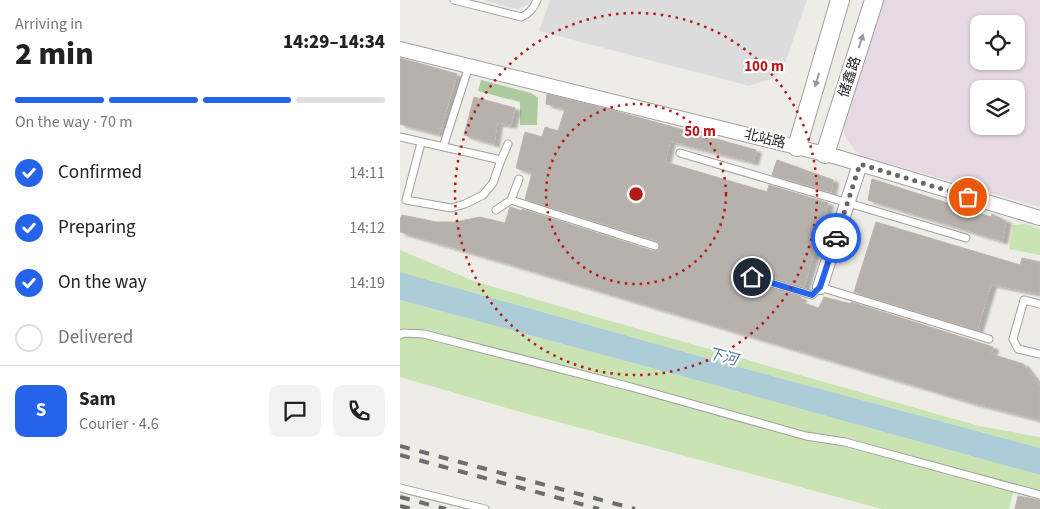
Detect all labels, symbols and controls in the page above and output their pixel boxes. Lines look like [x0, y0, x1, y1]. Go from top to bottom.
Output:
text: Arriving in [15, 13, 83, 35]
map controls [970, 15, 1025, 135]
button: locate [970, 15, 1025, 70]
text: 14:29–14:34 [283, 29, 385, 56]
text: 2 min [15, 31, 94, 77]
one-way arrow [858, 33, 866, 48]
street label: 储鑫路 [834, 54, 866, 100]
text: 100 m [744, 56, 784, 77]
one-way arrow [812, 73, 820, 88]
button: layers [970, 80, 1025, 135]
text: On the way · 70 m [15, 111, 132, 133]
text: 50 m [684, 121, 716, 142]
street label: 北站路 [742, 124, 788, 154]
icon: check [15, 159, 43, 187]
text: Confirmed [58, 159, 142, 186]
text: 14:11 [349, 162, 385, 184]
pin [947, 176, 989, 218]
icon: bag [954, 183, 982, 211]
centre of rings [627, 185, 645, 203]
courier [811, 213, 861, 263]
icon: check [15, 214, 43, 242]
text: Preparing [58, 214, 136, 241]
text: 14:12 [349, 217, 385, 239]
icon: car [822, 224, 850, 252]
pin [731, 256, 773, 298]
icon: home [738, 263, 766, 291]
icon: check [15, 269, 43, 297]
text: On the way [58, 269, 147, 296]
text: 14:19 [349, 272, 385, 294]
text: Delivered [58, 324, 133, 351]
water label: 下河 [706, 343, 743, 372]
button: chat [269, 385, 321, 437]
button: phone [333, 385, 385, 437]
text: Sam [79, 386, 116, 413]
text: S [36, 397, 46, 424]
text: Courier · 4.6 [79, 413, 159, 435]

